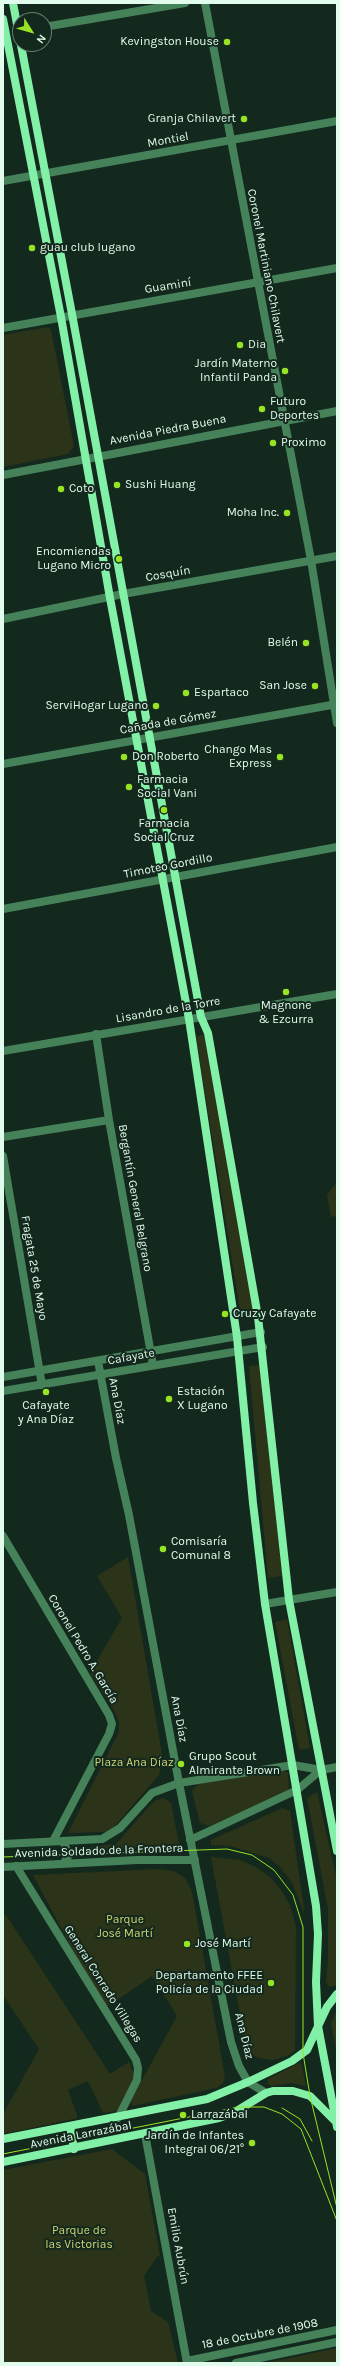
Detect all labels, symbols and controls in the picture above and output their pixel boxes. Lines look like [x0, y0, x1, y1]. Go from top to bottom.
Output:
north arrow [12, 12, 52, 52]
text: N [34, 32, 49, 46]
place label: Kevingston House [120, 35, 219, 49]
marker: Kevingston House [222, 37, 232, 47]
place label: Granja Chilavert [148, 112, 236, 126]
marker: Granja Chilavert [239, 114, 249, 124]
street label: Montiel [146, 129, 190, 151]
street label: Coronel Martiniano Chilavert [244, 188, 288, 344]
place label: guau club lugano [40, 241, 135, 255]
marker: guau club lugano [27, 243, 37, 253]
street label: Guaminí [144, 275, 192, 297]
place label: Dia [248, 338, 266, 352]
marker: Dia [235, 340, 245, 350]
place label: Jardín Materno Infantil Panda [195, 357, 277, 385]
marker: Jardín Materno Infantil Panda [280, 366, 290, 376]
place label: Futuro Deportes [270, 395, 319, 423]
marker: Futuro Deportes [257, 404, 267, 414]
street label: Avenida Piedra Buena [109, 412, 227, 448]
place label: Proximo [281, 436, 326, 450]
marker: Proximo [268, 438, 278, 448]
place label: Sushi Huang [125, 478, 195, 492]
marker: Sushi Huang [112, 480, 122, 490]
place label: Coto [69, 482, 94, 496]
marker: Coto [56, 484, 66, 494]
place label: Moha Inc. [227, 506, 279, 520]
marker: Moha Inc. [282, 508, 292, 518]
place label: Encomiendas Lugano Micro [36, 545, 111, 573]
marker: Encomiendas Lugano Micro [114, 554, 124, 564]
street label: Cosquín [144, 563, 192, 585]
place label: Belén [268, 636, 298, 650]
marker: Belén [301, 638, 311, 648]
place label: San Jose [259, 679, 307, 693]
marker: San Jose [310, 681, 320, 691]
place label: Espartaco [194, 686, 249, 700]
marker: Espartaco [181, 688, 191, 698]
place label: ServiHogar Lugano [45, 699, 148, 713]
marker: ServiHogar Lugano [151, 701, 161, 711]
street label: Cañada de Gómez [119, 706, 217, 738]
place label: Chango Mas Express [204, 743, 272, 771]
place label: Don Roberto [132, 750, 199, 764]
marker: Don Roberto [119, 752, 129, 762]
marker: Chango Mas Express [275, 752, 285, 762]
place label: Farmacia Social Vani [137, 773, 197, 801]
marker: Farmacia Social Vani [124, 782, 134, 792]
marker: Farmacia Social Cruz [159, 805, 169, 815]
place label: Farmacia Social Cruz [133, 817, 195, 845]
street label: Timoteo Gordillo [122, 850, 214, 882]
marker: Magnone & Ezcurra [281, 987, 291, 997]
street label: Lisandro de la Torre [115, 994, 221, 1026]
place label: Magnone & Ezcurra [258, 999, 314, 1027]
street label: Bergantín General Belgrano [115, 1123, 155, 1273]
street label: Fragata 25 de Mayo [18, 1214, 50, 1322]
place label: Cruz y Cafayate [233, 1307, 316, 1321]
marker: Cruz y Cafayate [220, 1309, 230, 1319]
street label: Cafayate [106, 1346, 156, 1368]
street label: Ana Díaz [105, 1376, 129, 1426]
place label: Estación X Lugano [177, 1385, 228, 1413]
marker: Cafayate y Ana Díaz [41, 1387, 51, 1397]
marker: Estación X Lugano [164, 1394, 174, 1404]
place label: Cafayate y Ana Díaz [18, 1399, 74, 1427]
place label: Comisaría Comunal 8 [171, 1535, 231, 1563]
marker: Comisaría Comunal 8 [158, 1544, 168, 1554]
street label: Coronel Pedro A. García [45, 1592, 121, 1706]
street label: Ana Díaz [167, 1694, 191, 1744]
place label: Grupo Scout Almirante Brown [189, 1750, 280, 1778]
park label: Plaza Ana Díaz [94, 1756, 174, 1770]
marker: Grupo Scout Almirante Brown [176, 1759, 186, 1769]
street label: Avenida Soldado de la Frontera [15, 1841, 183, 1861]
park label: Parque José Martí [97, 1913, 153, 1941]
street label: General Conrado Villegas [61, 1923, 145, 2045]
place label: José Martí [195, 1937, 251, 1951]
marker: José Martí [182, 1939, 192, 1949]
place label: Departamento FFEE Policía de la Ciudad [155, 1969, 263, 1997]
marker: Departamento FFEE Policía de la Ciudad [266, 1978, 276, 1988]
street label: Ana Díaz [231, 2011, 257, 2061]
place label: Larrazábal [191, 2108, 248, 2122]
marker: Larrazábal [178, 2110, 188, 2120]
street label: Avenida Larrazábal [29, 2118, 133, 2152]
place label: Jardín de Infantes Integral 06/21° [146, 2129, 244, 2157]
marker: Jardín de Infantes Integral 06/21° [247, 2138, 257, 2148]
street label: Emilio Aubrún [164, 2206, 192, 2286]
park label: Parque de las Victorias [45, 2224, 113, 2252]
street label: 18 de Octubre de 1908 [201, 2316, 319, 2352]

